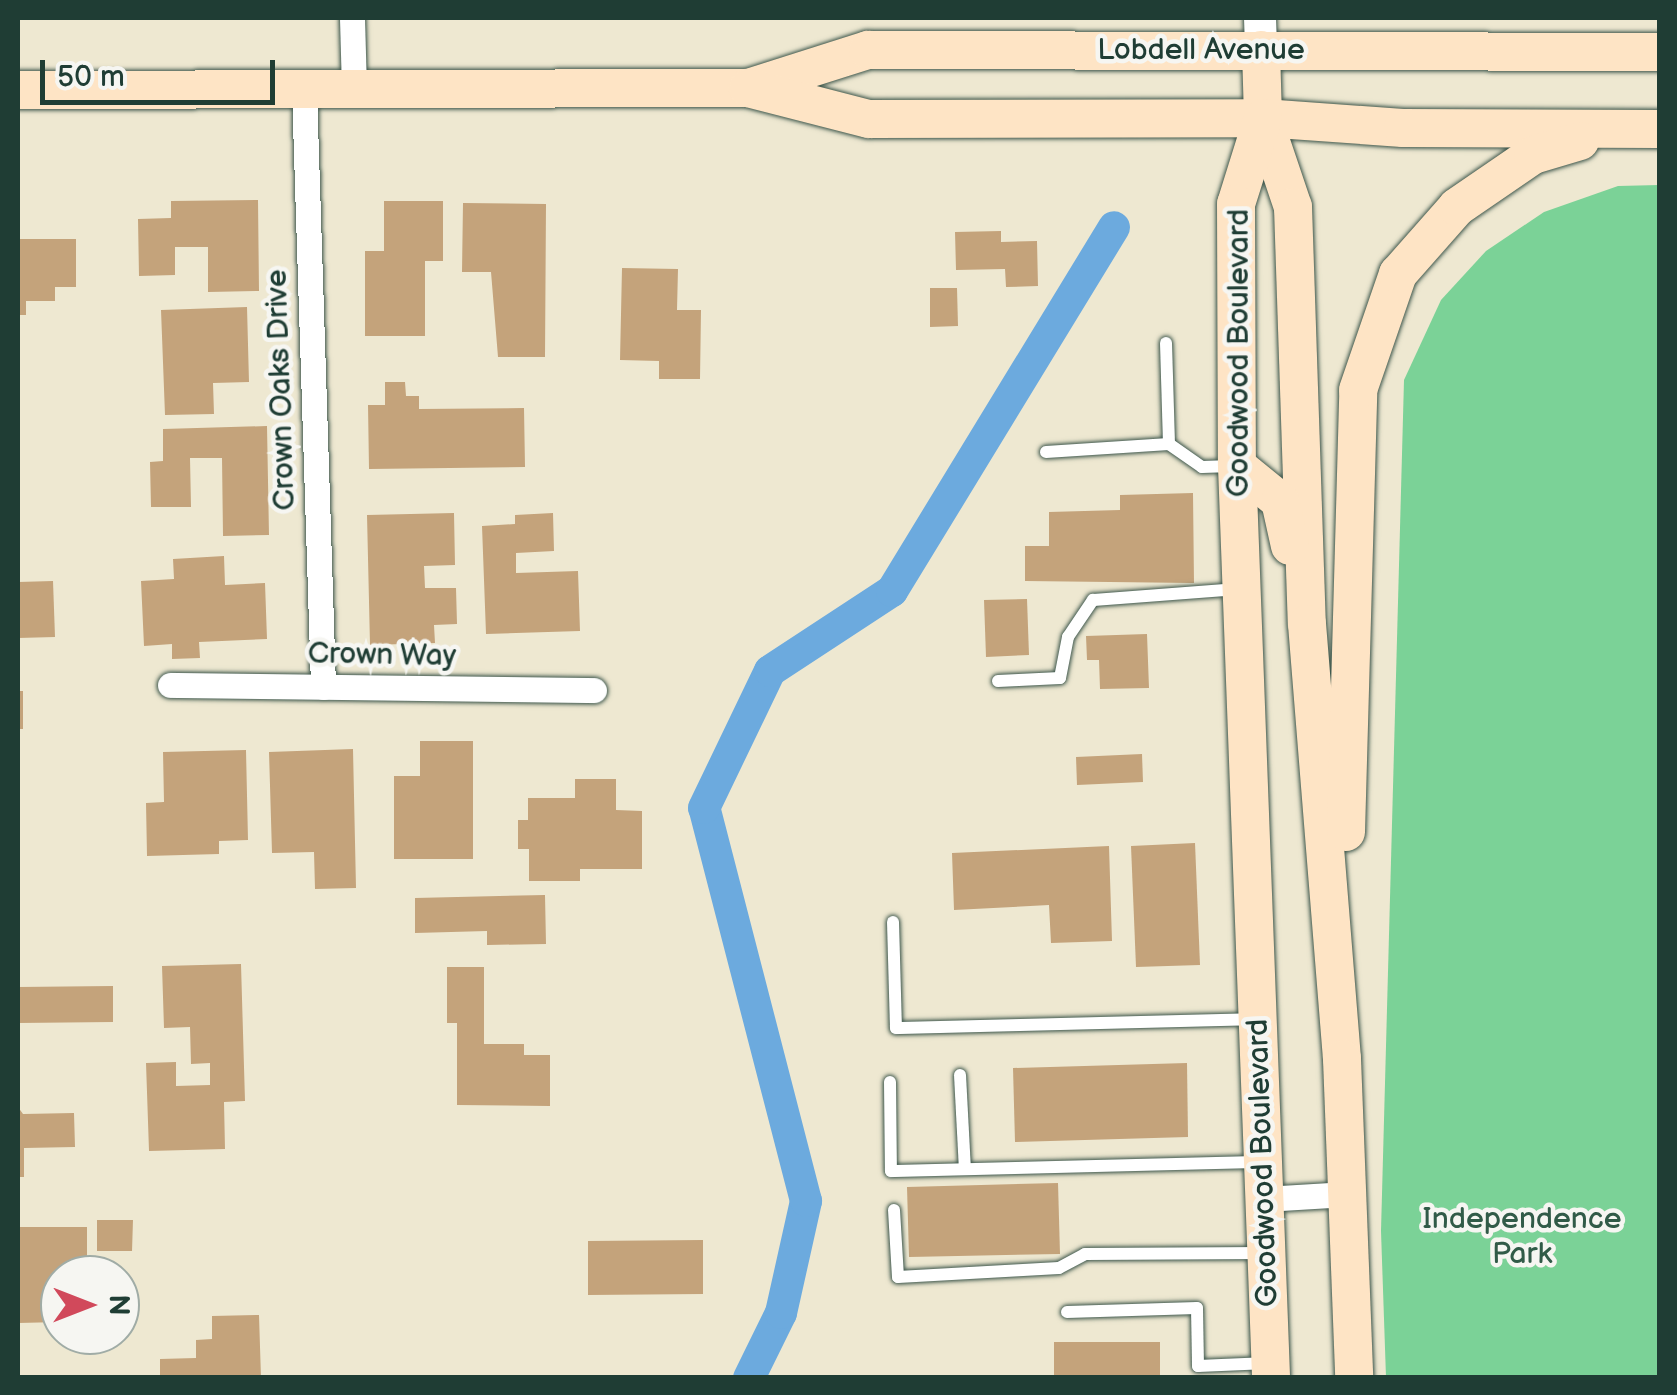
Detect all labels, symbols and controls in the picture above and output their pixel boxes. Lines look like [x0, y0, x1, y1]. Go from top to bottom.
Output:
street label: Lobdell Avenue [1097, 32, 1305, 68]
scale bar [45, 40, 280, 102]
text: 50 m [57, 59, 125, 95]
street label: Goodwood Boulevard [1221, 209, 1257, 497]
street label: Crown Oaks Drive [259, 269, 303, 511]
street label: Crown Way [307, 636, 457, 674]
street label: Goodwood Boulevard [1240, 1018, 1286, 1308]
park label: Independence Park [1423, 1201, 1621, 1272]
north arrow [40, 1255, 140, 1355]
text: N [102, 1294, 135, 1316]

